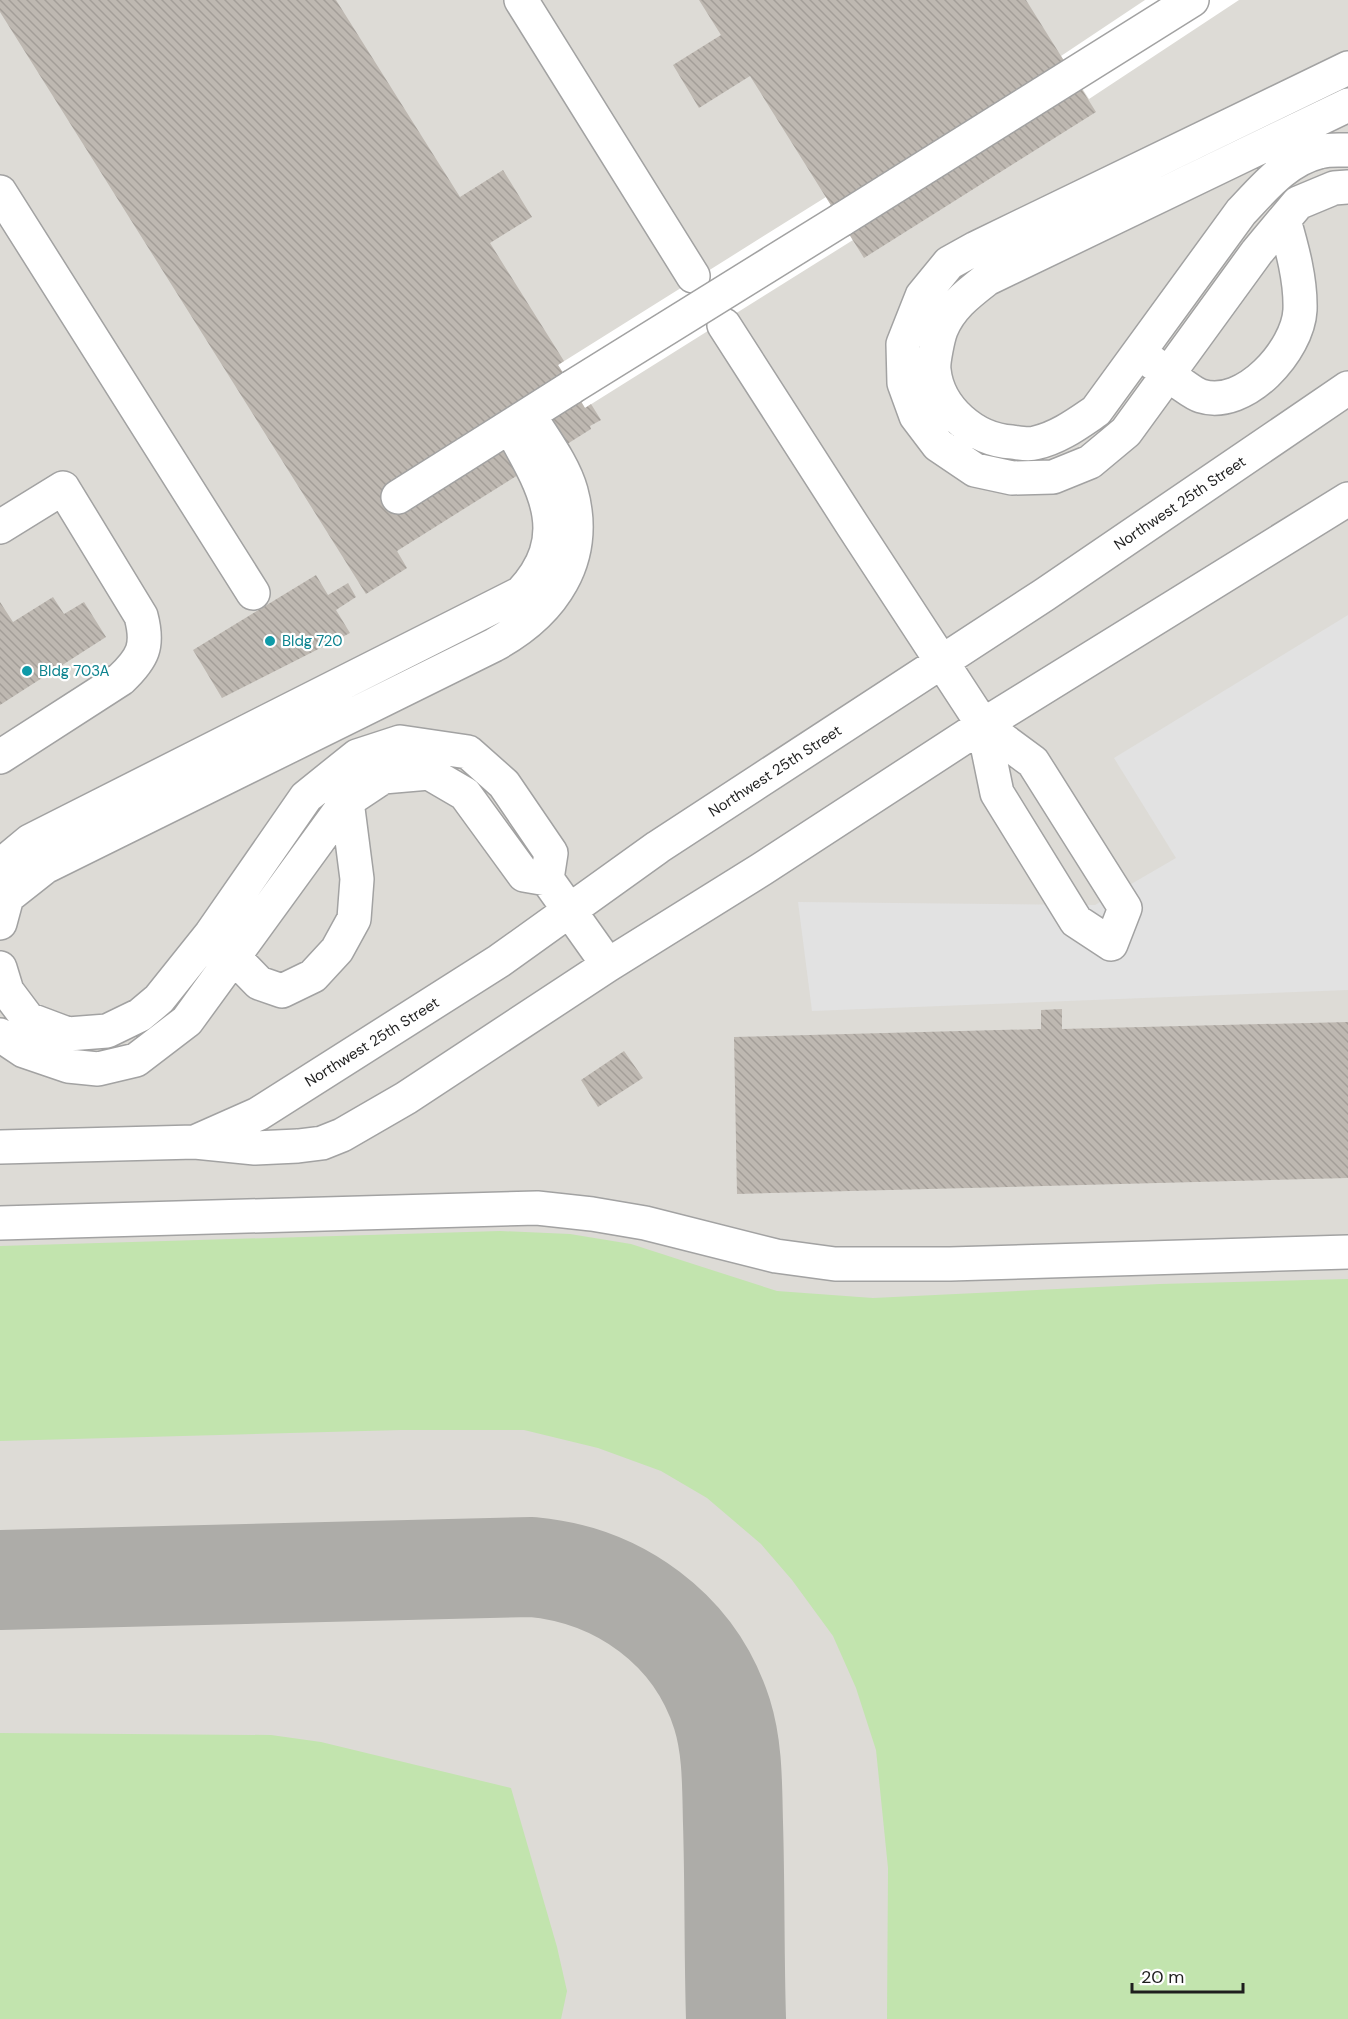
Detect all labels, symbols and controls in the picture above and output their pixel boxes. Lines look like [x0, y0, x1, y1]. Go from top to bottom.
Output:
street label: Northwest 25th Street [1110, 451, 1250, 555]
place label: Bldg 720 [282, 631, 343, 651]
marker: Bldg 720 [263, 634, 277, 648]
place label: Bldg 703A [39, 661, 109, 681]
marker: Bldg 703A [20, 664, 34, 678]
street label: Northwest 25th Street [705, 720, 845, 822]
street label: Northwest 25th Street [301, 992, 443, 1092]
scale bar [1132, 1956, 1243, 1994]
text: 20 m [1141, 1965, 1184, 1989]

